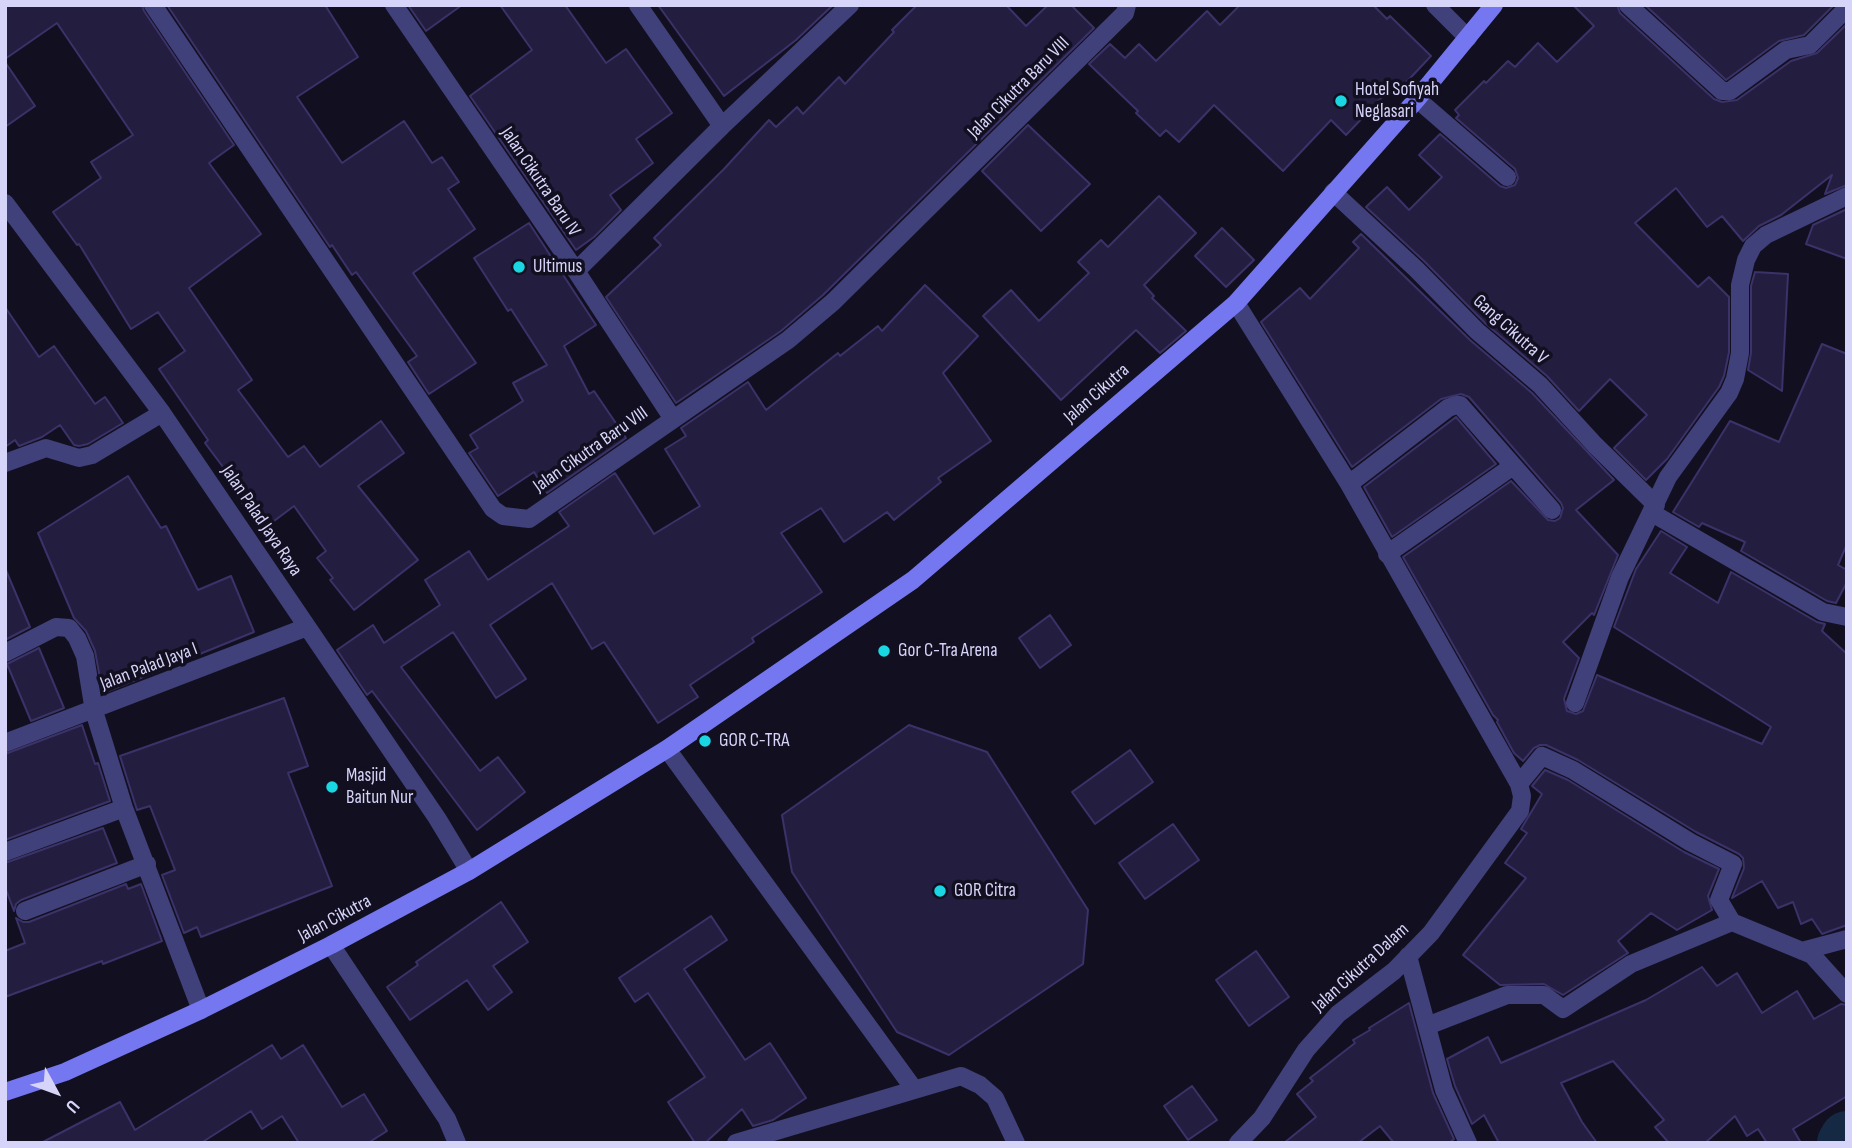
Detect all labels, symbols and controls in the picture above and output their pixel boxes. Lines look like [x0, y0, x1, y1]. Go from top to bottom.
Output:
street label: Jalan Cikutra Baru VIII [963, 32, 1075, 144]
place label: Hotel Sofiyah Neglasari [1355, 79, 1439, 123]
marker: Hotel Sofiyah Neglasari [1333, 93, 1349, 109]
street label: Jalan Cikutra Baru IV [495, 123, 585, 241]
place label: Ultimus [533, 256, 582, 278]
marker: Ultimus [511, 259, 527, 275]
street label: Gang Cikutra V [1468, 290, 1552, 370]
street label: Jalan Cikutra [1060, 359, 1134, 429]
street label: Jalan Cikutra Baru VIII [529, 402, 653, 498]
street label: Jalan Palad Jaya Raya [216, 461, 306, 581]
street label: Jalan Palad Jaya I [97, 638, 201, 696]
place label: Gor C-Tra Arena [898, 640, 998, 662]
marker: Gor C-Tra Arena [876, 643, 892, 659]
place label: GOR C-TRA [719, 730, 789, 752]
marker: GOR C-TRA [697, 733, 713, 749]
place label: Masjid Baitun Nur [346, 765, 413, 809]
marker: Masjid Baitun Nur [324, 779, 340, 795]
place label: GOR Citra [954, 880, 1016, 902]
marker: GOR Citra [932, 883, 948, 899]
street label: Jalan Cikutra [295, 890, 375, 948]
street label: Jalan Cikutra Dalam [1308, 919, 1414, 1017]
north arrow [21, 1057, 91, 1127]
text: U [60, 1095, 84, 1117]

